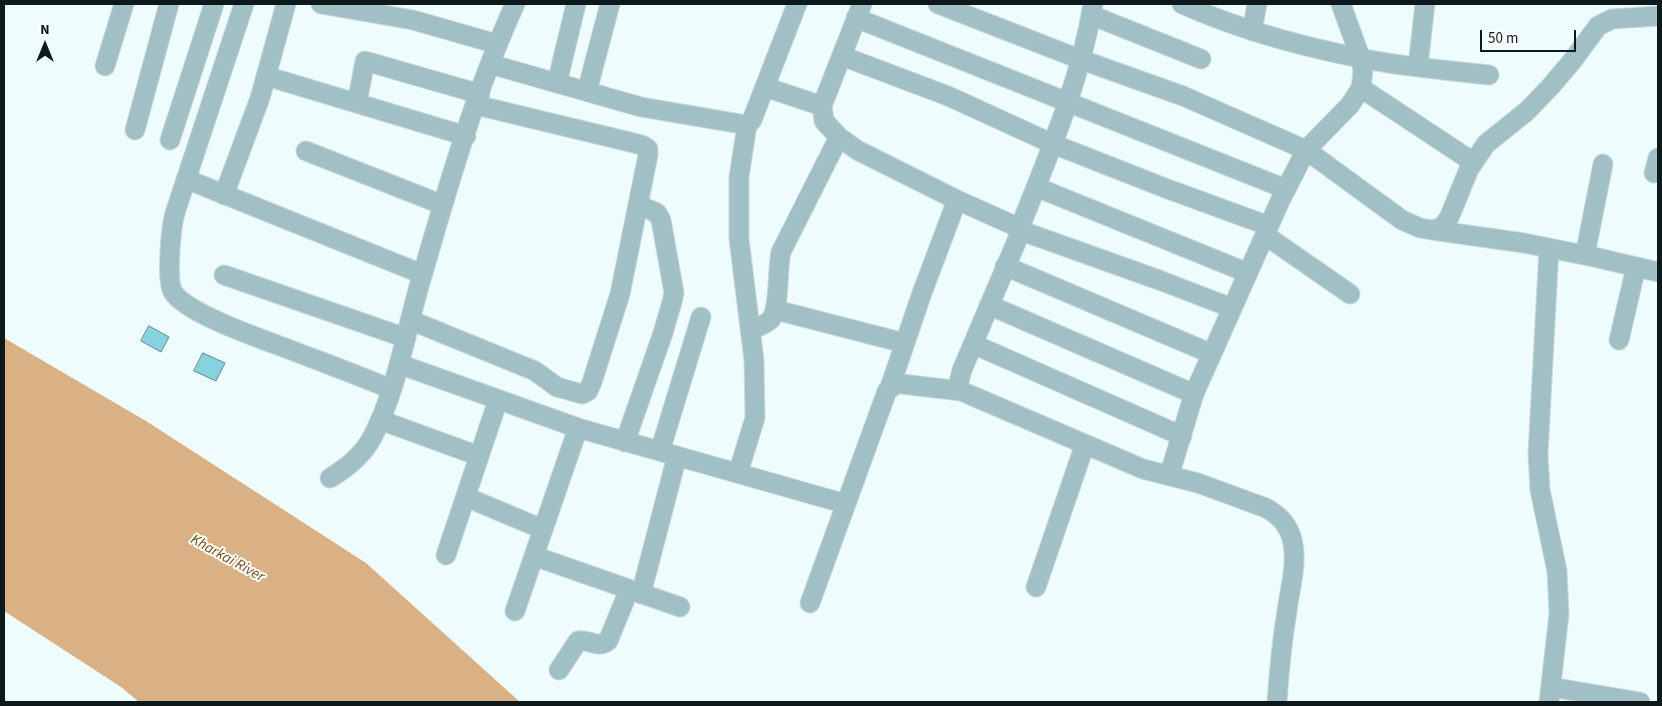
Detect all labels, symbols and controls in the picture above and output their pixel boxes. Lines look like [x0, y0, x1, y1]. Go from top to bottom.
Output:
north arrow [20, 20, 70, 70]
text: N [40, 20, 50, 40]
scale bar [1482, 20, 1578, 52]
text: 50 m [1488, 28, 1518, 49]
water label: Kharkai River [187, 531, 267, 587]

